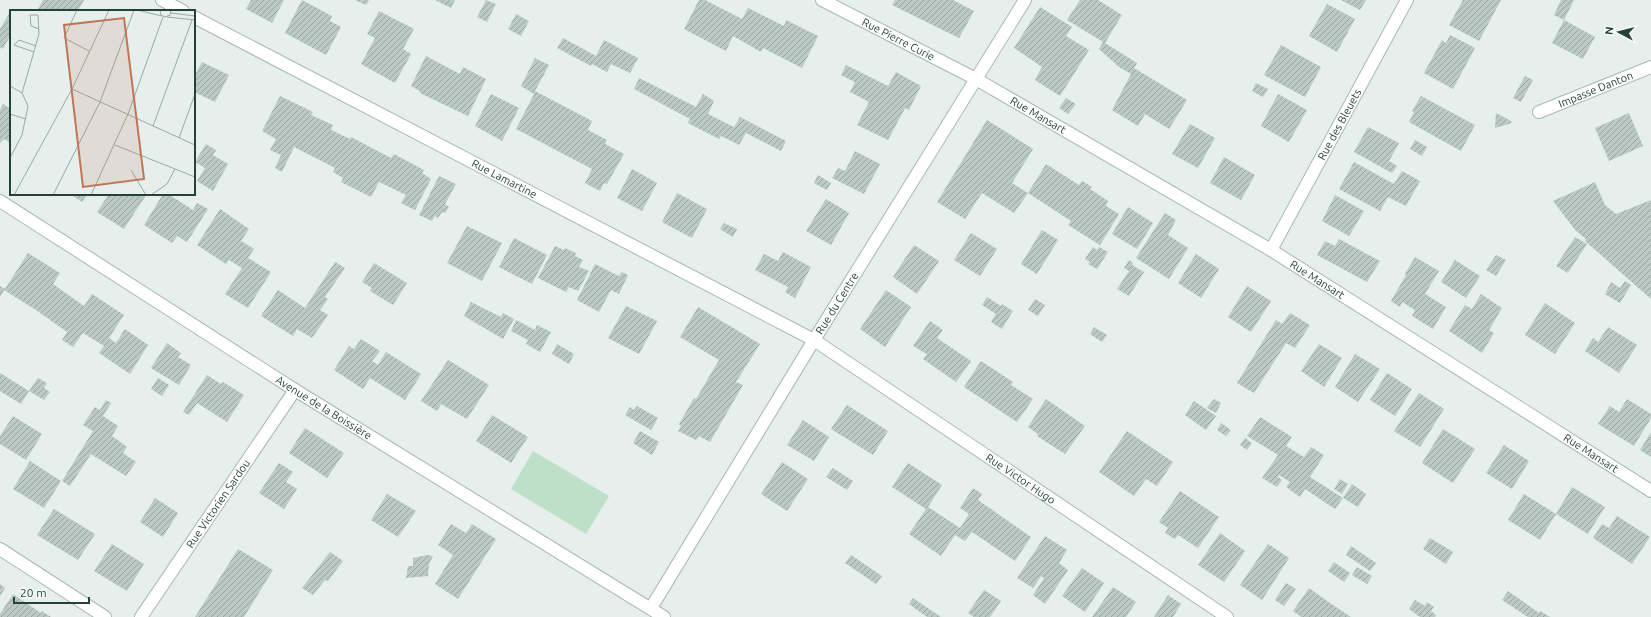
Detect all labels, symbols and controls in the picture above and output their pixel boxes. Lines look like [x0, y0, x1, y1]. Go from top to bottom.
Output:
inset map [10, 10, 195, 195]
north arrow [1599, 12, 1639, 52]
street label: Rue Pierre Curie [860, 16, 937, 63]
text: N [1603, 26, 1616, 36]
street label: Impasse Danton [1557, 69, 1635, 110]
street label: Rue des Bleuets [1315, 87, 1364, 162]
street label: Rue Mansart [1008, 94, 1069, 136]
street label: Rue Lamartine [470, 157, 539, 201]
street label: Rue Mansart [1288, 258, 1347, 302]
street label: Rue du Centre [813, 270, 861, 336]
street label: Avenue de la Boissière [274, 373, 374, 442]
street label: Rue Mansart [1562, 431, 1621, 475]
street label: Rue Victor Hugo [984, 451, 1058, 506]
street label: Rue Victorien Sardou [184, 457, 252, 550]
scale bar [14, 579, 89, 605]
text: 20 m [20, 586, 47, 599]

